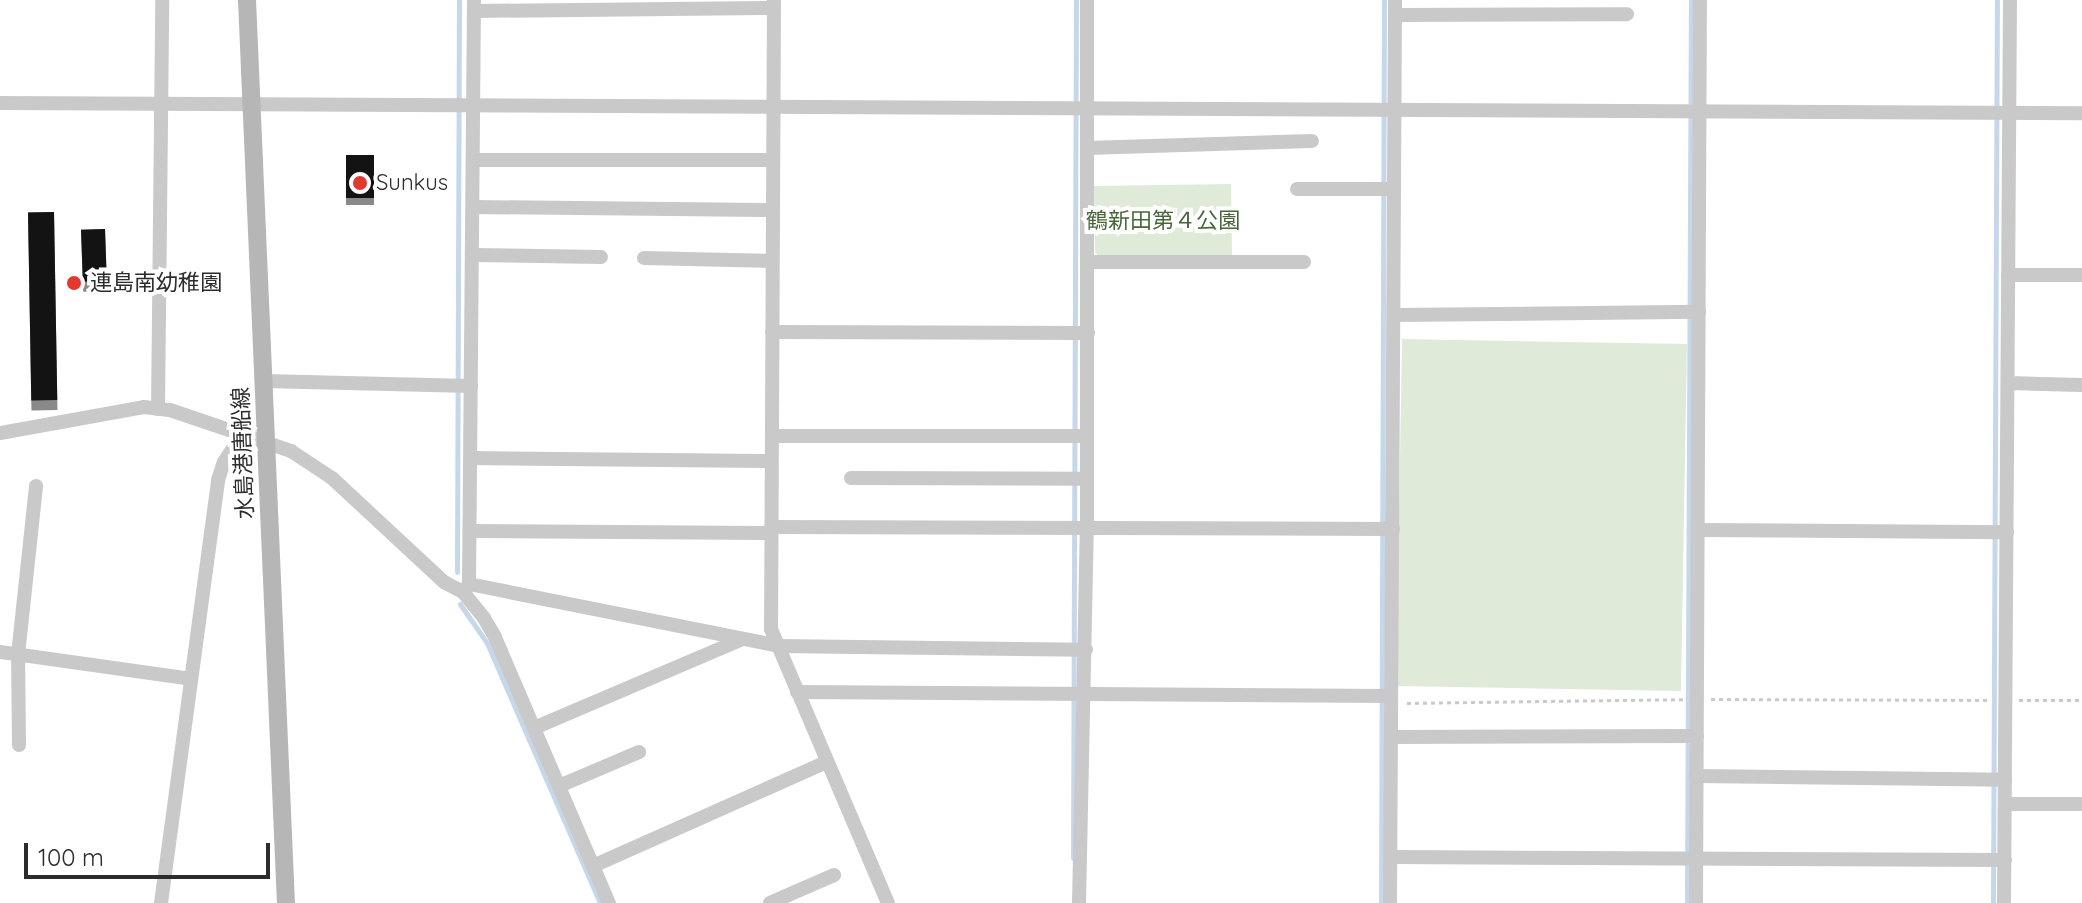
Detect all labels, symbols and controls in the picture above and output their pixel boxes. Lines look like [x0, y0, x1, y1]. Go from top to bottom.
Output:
place label: Sunkus [376, 170, 448, 196]
marker: Sunkus [351, 174, 369, 192]
park label: 鶴新田第４公園 [1086, 208, 1240, 234]
place label: 連島南幼稚園 [90, 270, 222, 296]
marker: 連島南幼稚園 [65, 274, 83, 292]
street label: 水島港唐船線 [228, 387, 258, 519]
scale bar [28, 827, 274, 877]
text: 100 m [38, 842, 104, 872]

